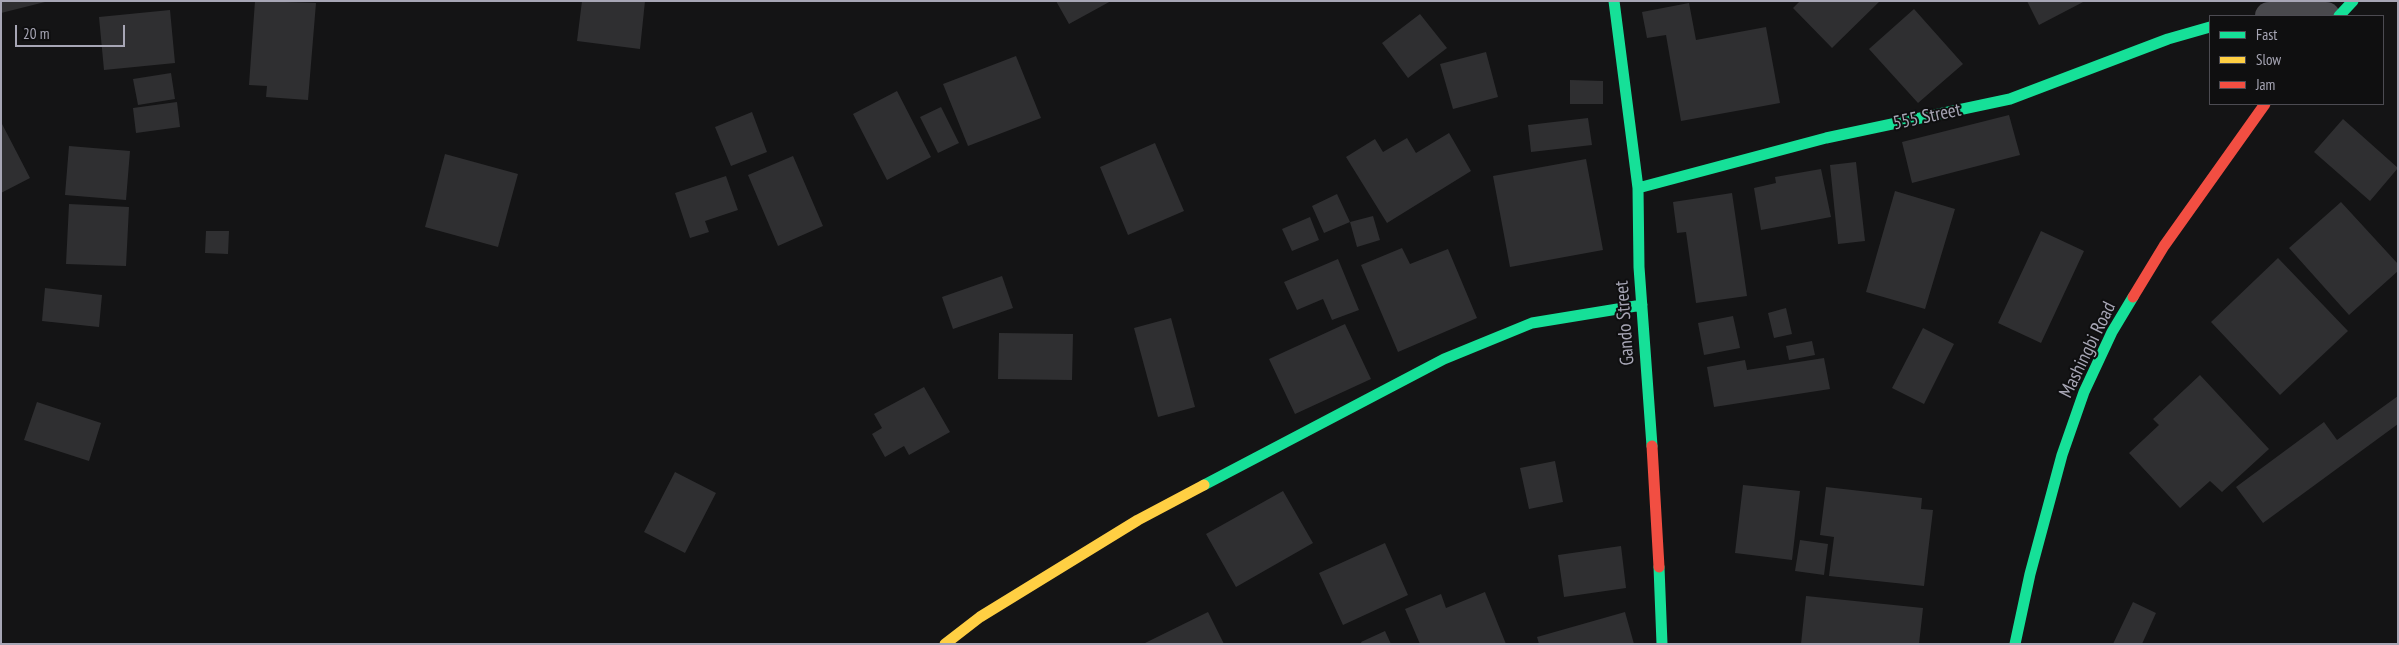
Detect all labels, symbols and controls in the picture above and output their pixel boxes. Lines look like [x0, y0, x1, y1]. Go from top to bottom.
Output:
scale bar [18, 15, 128, 47]
legend [2209, 15, 2384, 105]
text: 20 m [23, 24, 49, 43]
text: Fast [2256, 25, 2277, 44]
text: Slow [2256, 50, 2281, 69]
text: Jam [2256, 75, 2275, 94]
street label: 555 Street [1891, 99, 1963, 135]
street label: Gando Street [1611, 280, 1639, 366]
street label: Mashingbi Road [2055, 298, 2121, 402]

